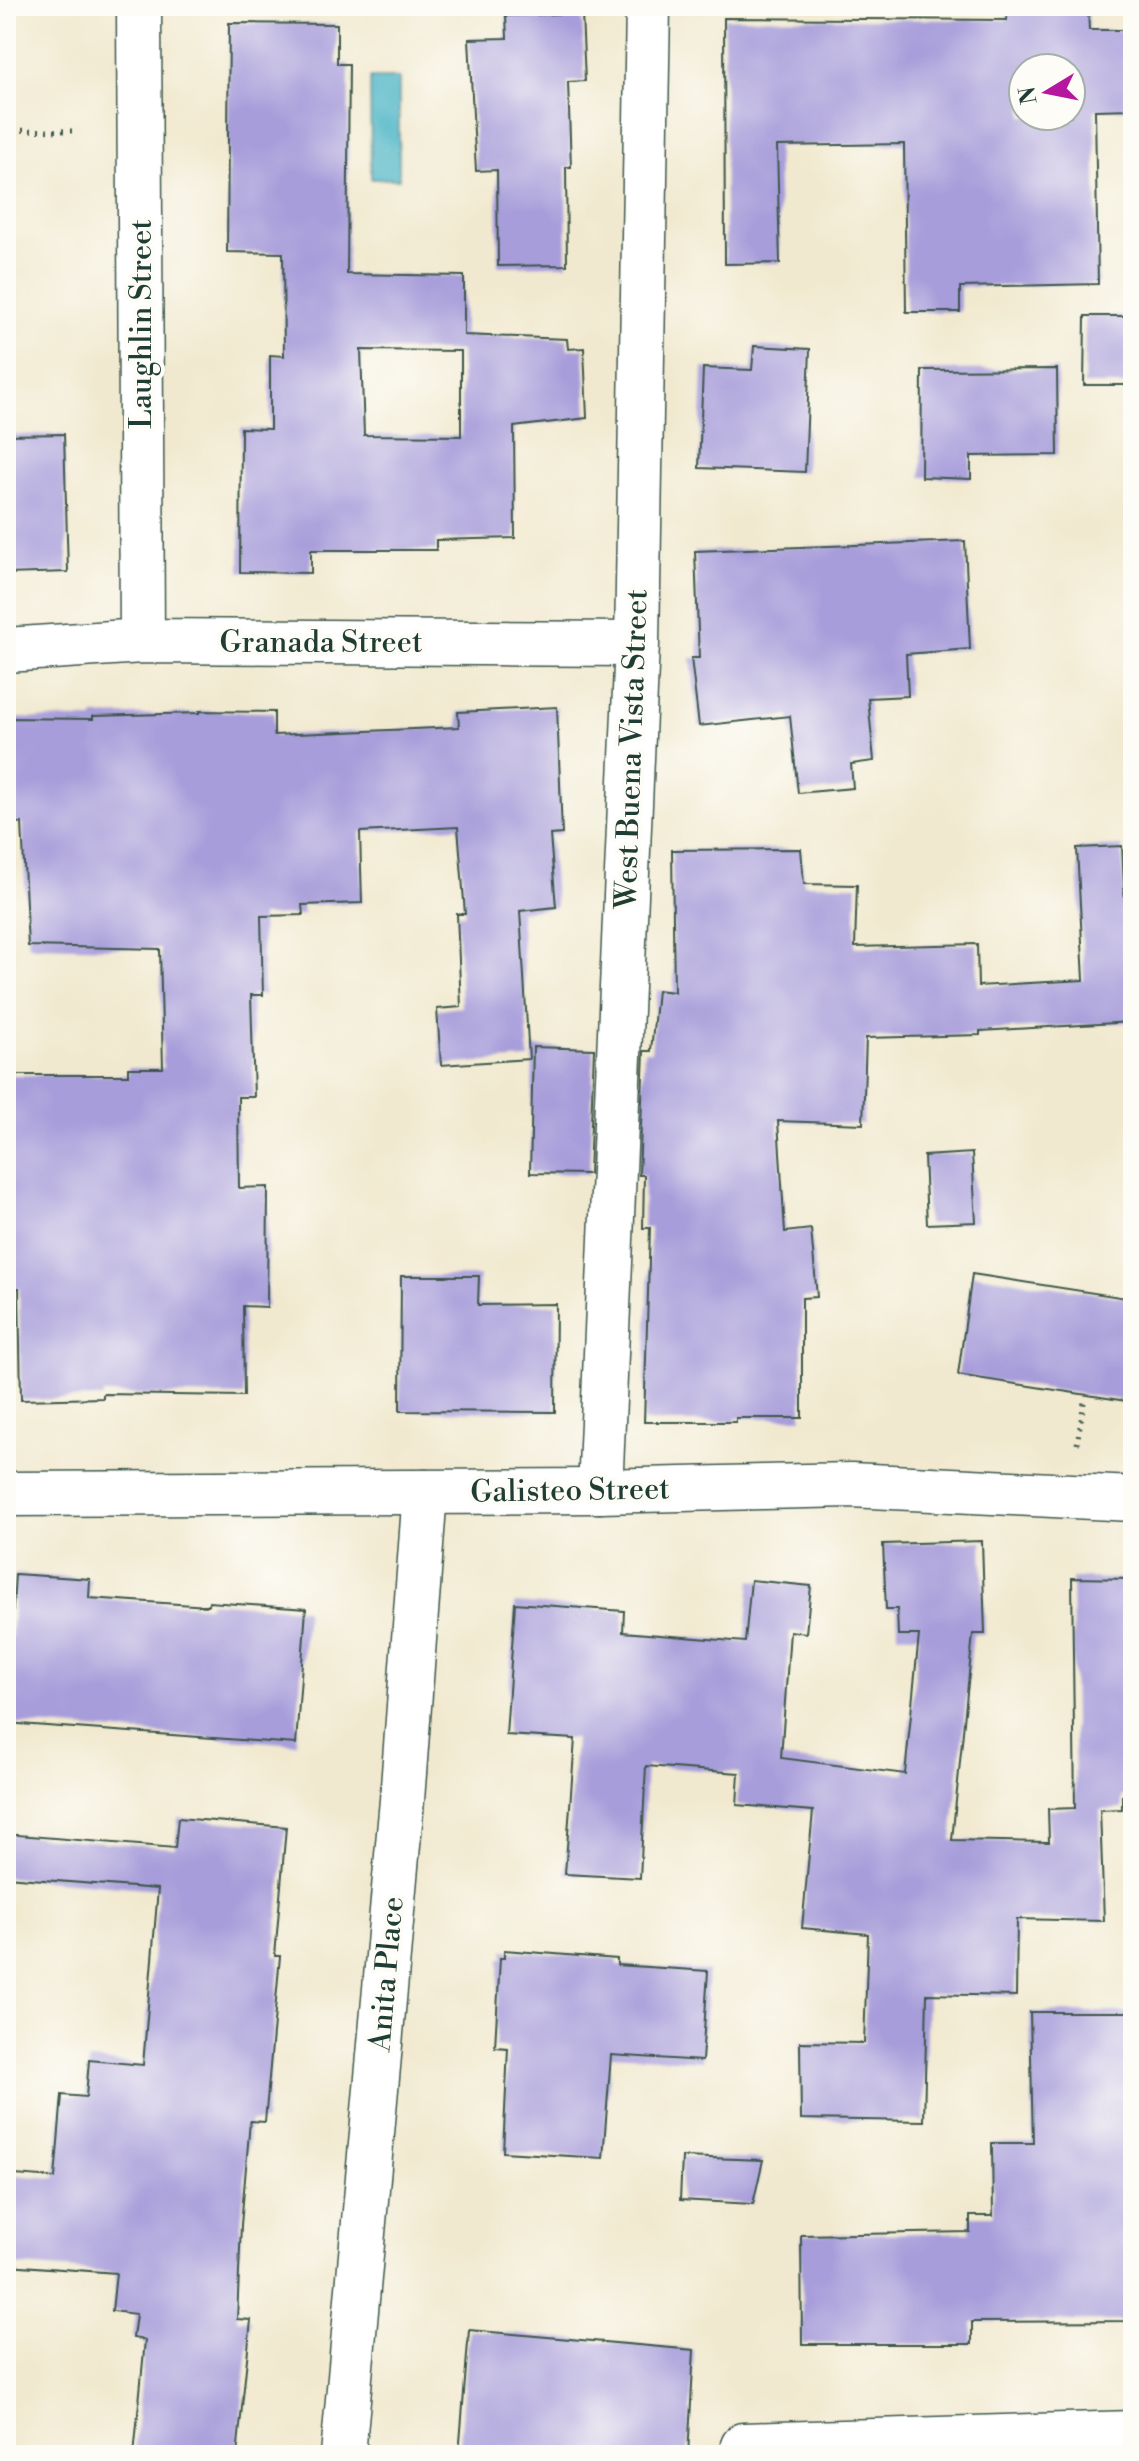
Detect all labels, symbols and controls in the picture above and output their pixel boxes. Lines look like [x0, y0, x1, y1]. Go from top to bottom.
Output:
north arrow [1007, 52, 1087, 132]
text: N [1014, 84, 1044, 106]
street label: Laughlin Street [123, 219, 161, 429]
street label: West Buena Vista Street [607, 588, 657, 911]
street label: Granada Street [219, 624, 423, 662]
street label: Galisteo Street [470, 1470, 670, 1512]
street label: Anita Place [361, 1895, 413, 2054]

